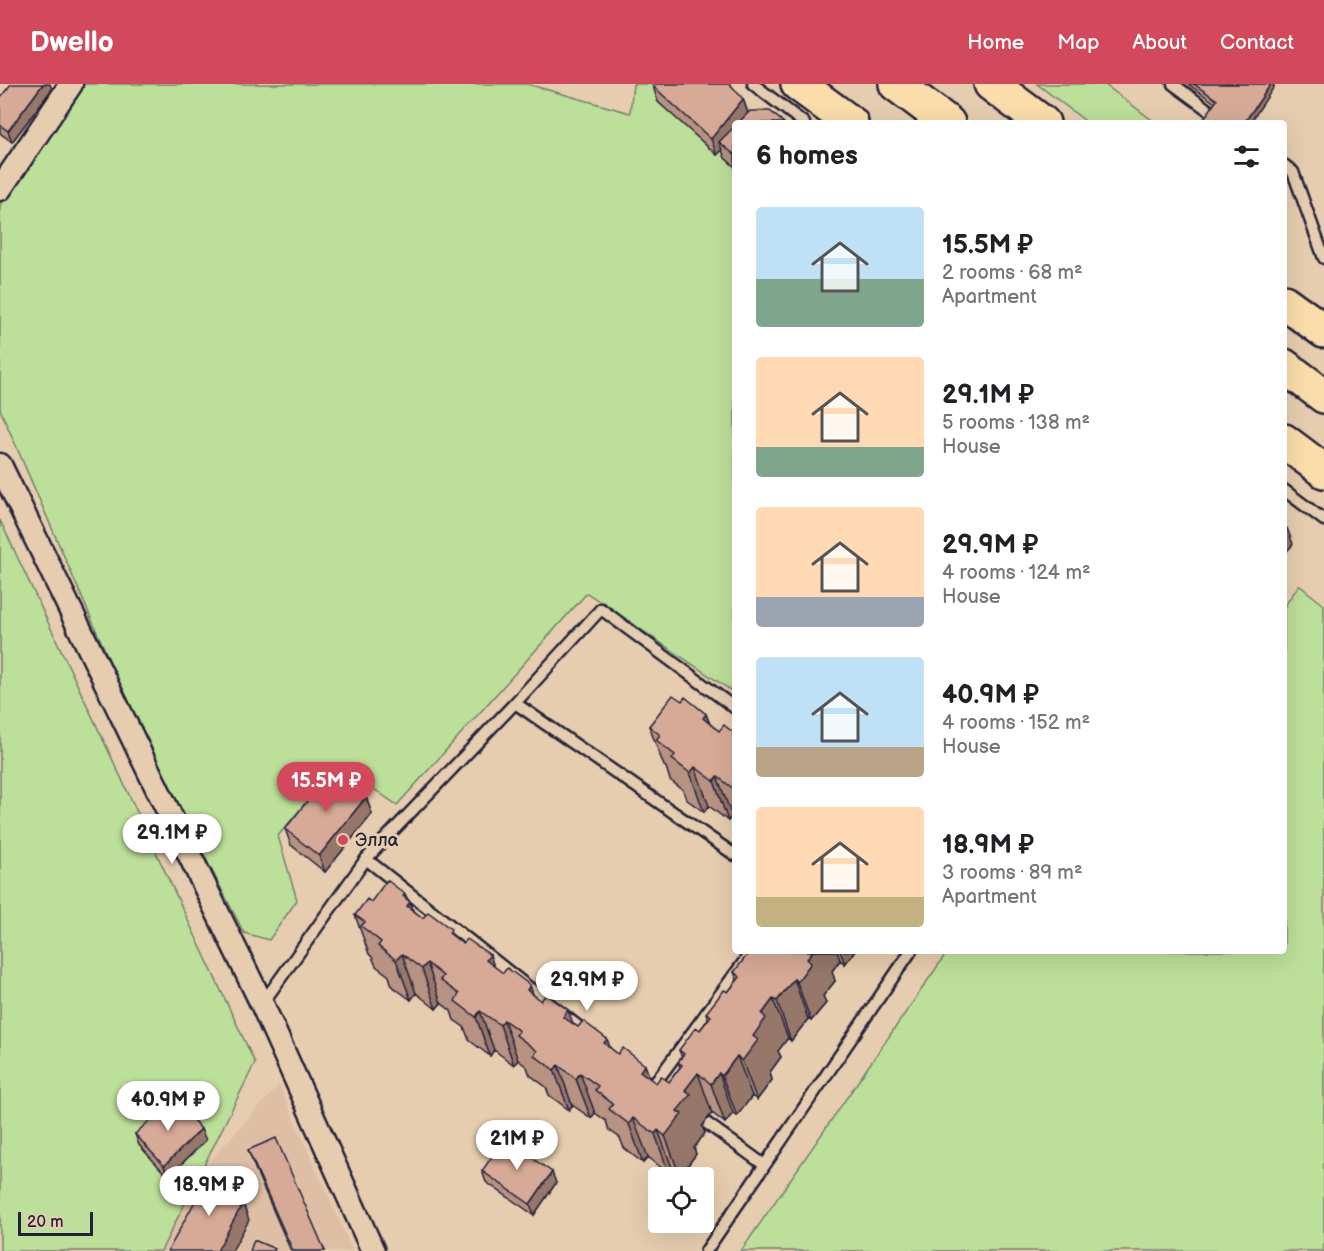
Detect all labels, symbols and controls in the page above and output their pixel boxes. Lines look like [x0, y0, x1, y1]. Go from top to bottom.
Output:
text: Dwello [30, 26, 114, 59]
text: Home [967, 30, 1024, 55]
text: Map [1057, 30, 1099, 55]
text: About [1132, 30, 1187, 55]
text: Contact [1220, 30, 1294, 55]
icon: filters [1230, 140, 1263, 173]
text: 6 homes [756, 141, 858, 172]
text: 15.5M ₽ [942, 230, 1033, 261]
icon: home [804, 231, 876, 303]
text: 2 rooms · 68 m² [942, 261, 1083, 285]
text: Apartment [942, 285, 1037, 309]
text: 29.1M ₽ [942, 380, 1034, 411]
icon: home [804, 381, 876, 453]
text: 5 rooms · 138 m² [942, 411, 1090, 435]
text: House [942, 435, 1001, 459]
text: 29.9M ₽ [942, 530, 1038, 561]
icon: home [804, 531, 876, 603]
text: 4 rooms · 124 m² [942, 561, 1091, 585]
text: House [942, 585, 1001, 609]
text: 40.9M ₽ [942, 680, 1039, 711]
icon: home [804, 681, 876, 753]
text: 4 rooms · 152 m² [942, 711, 1090, 735]
text: House [942, 735, 1001, 759]
pin: 15.5M ₽ [271, 762, 381, 813]
text: 15.5M ₽ [291, 769, 361, 793]
pin: 29.1M ₽ [117, 814, 227, 865]
text: 29.1M ₽ [137, 821, 207, 845]
place label: Элла [355, 830, 399, 851]
text: 18.9M ₽ [942, 830, 1034, 861]
icon: home [804, 831, 876, 903]
marker: Элла [336, 833, 350, 847]
text: 3 rooms · 89 m² [942, 861, 1083, 885]
text: Apartment [942, 885, 1037, 909]
pin: 29.9M ₽ [532, 961, 642, 1012]
text: 29.9M ₽ [550, 968, 624, 992]
pin: 40.9M ₽ [113, 1081, 223, 1132]
text: 40.9M ₽ [131, 1088, 205, 1112]
pin: 21M ₽ [475, 1120, 559, 1171]
text: 21M ₽ [490, 1127, 544, 1151]
pin: 18.9M ₽ [154, 1166, 264, 1217]
map controls [648, 1167, 714, 1233]
button: locate [648, 1167, 714, 1233]
text: 18.9M ₽ [174, 1173, 244, 1197]
scale bar [18, 1209, 93, 1236]
text: 20 m [27, 1213, 63, 1232]

